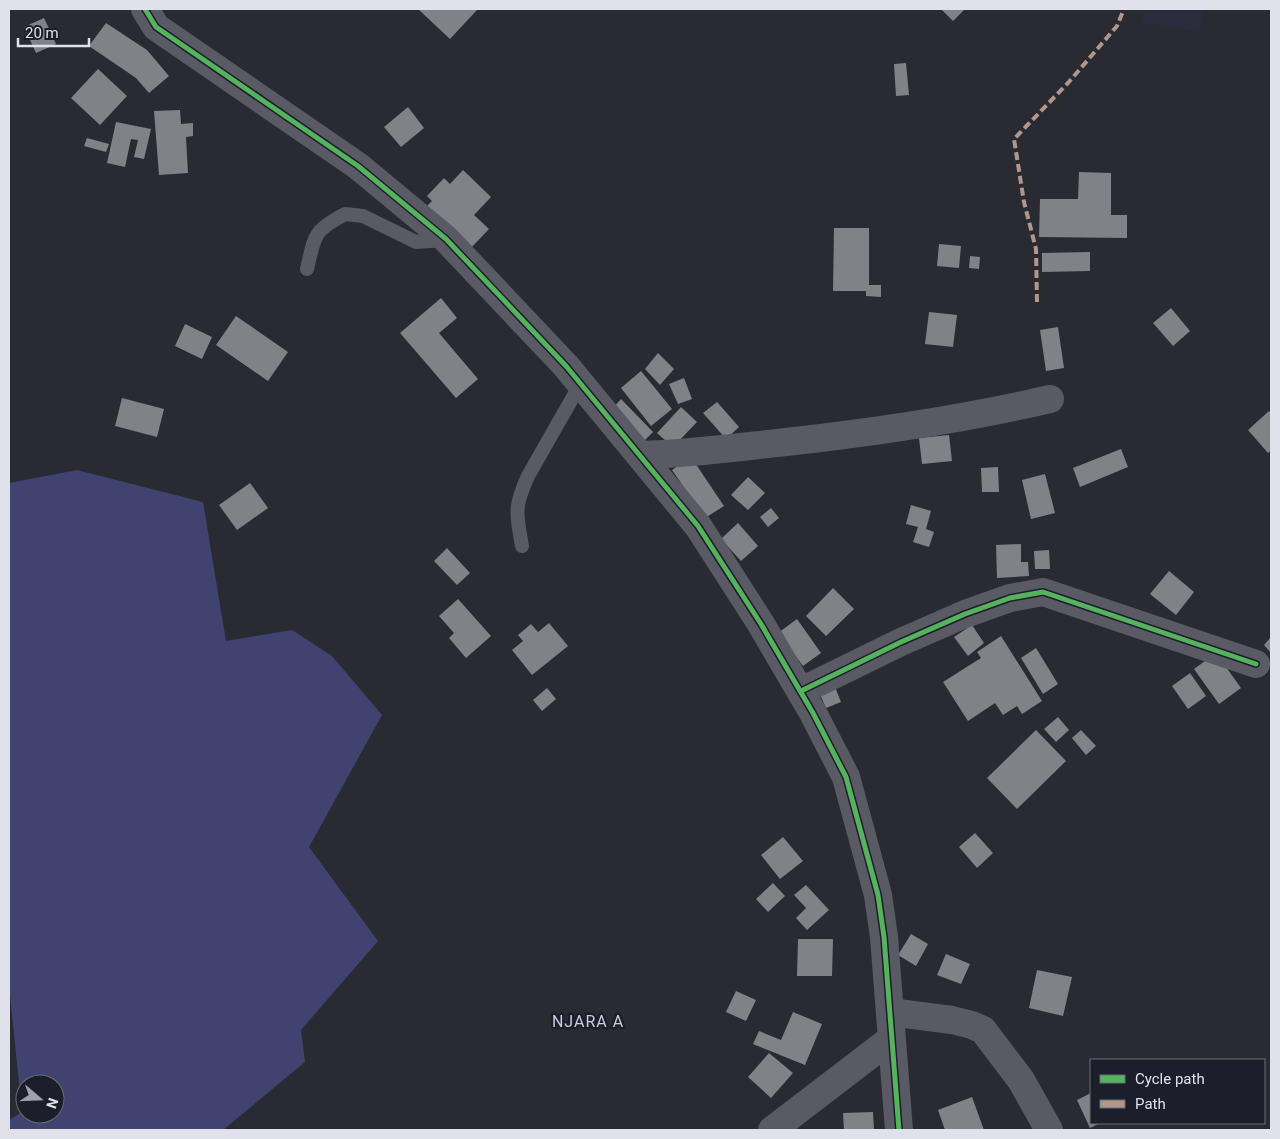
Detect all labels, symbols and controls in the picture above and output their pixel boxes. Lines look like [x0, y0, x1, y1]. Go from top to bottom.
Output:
scale bar [18, 15, 89, 47]
text: 20 m [25, 24, 59, 42]
district label: NJARA A [552, 1012, 624, 1031]
legend [1090, 1059, 1265, 1124]
text: Cycle path [1135, 1070, 1205, 1088]
north arrow [15, 1074, 65, 1124]
text: Path [1135, 1095, 1166, 1113]
text: N [43, 1096, 61, 1111]

